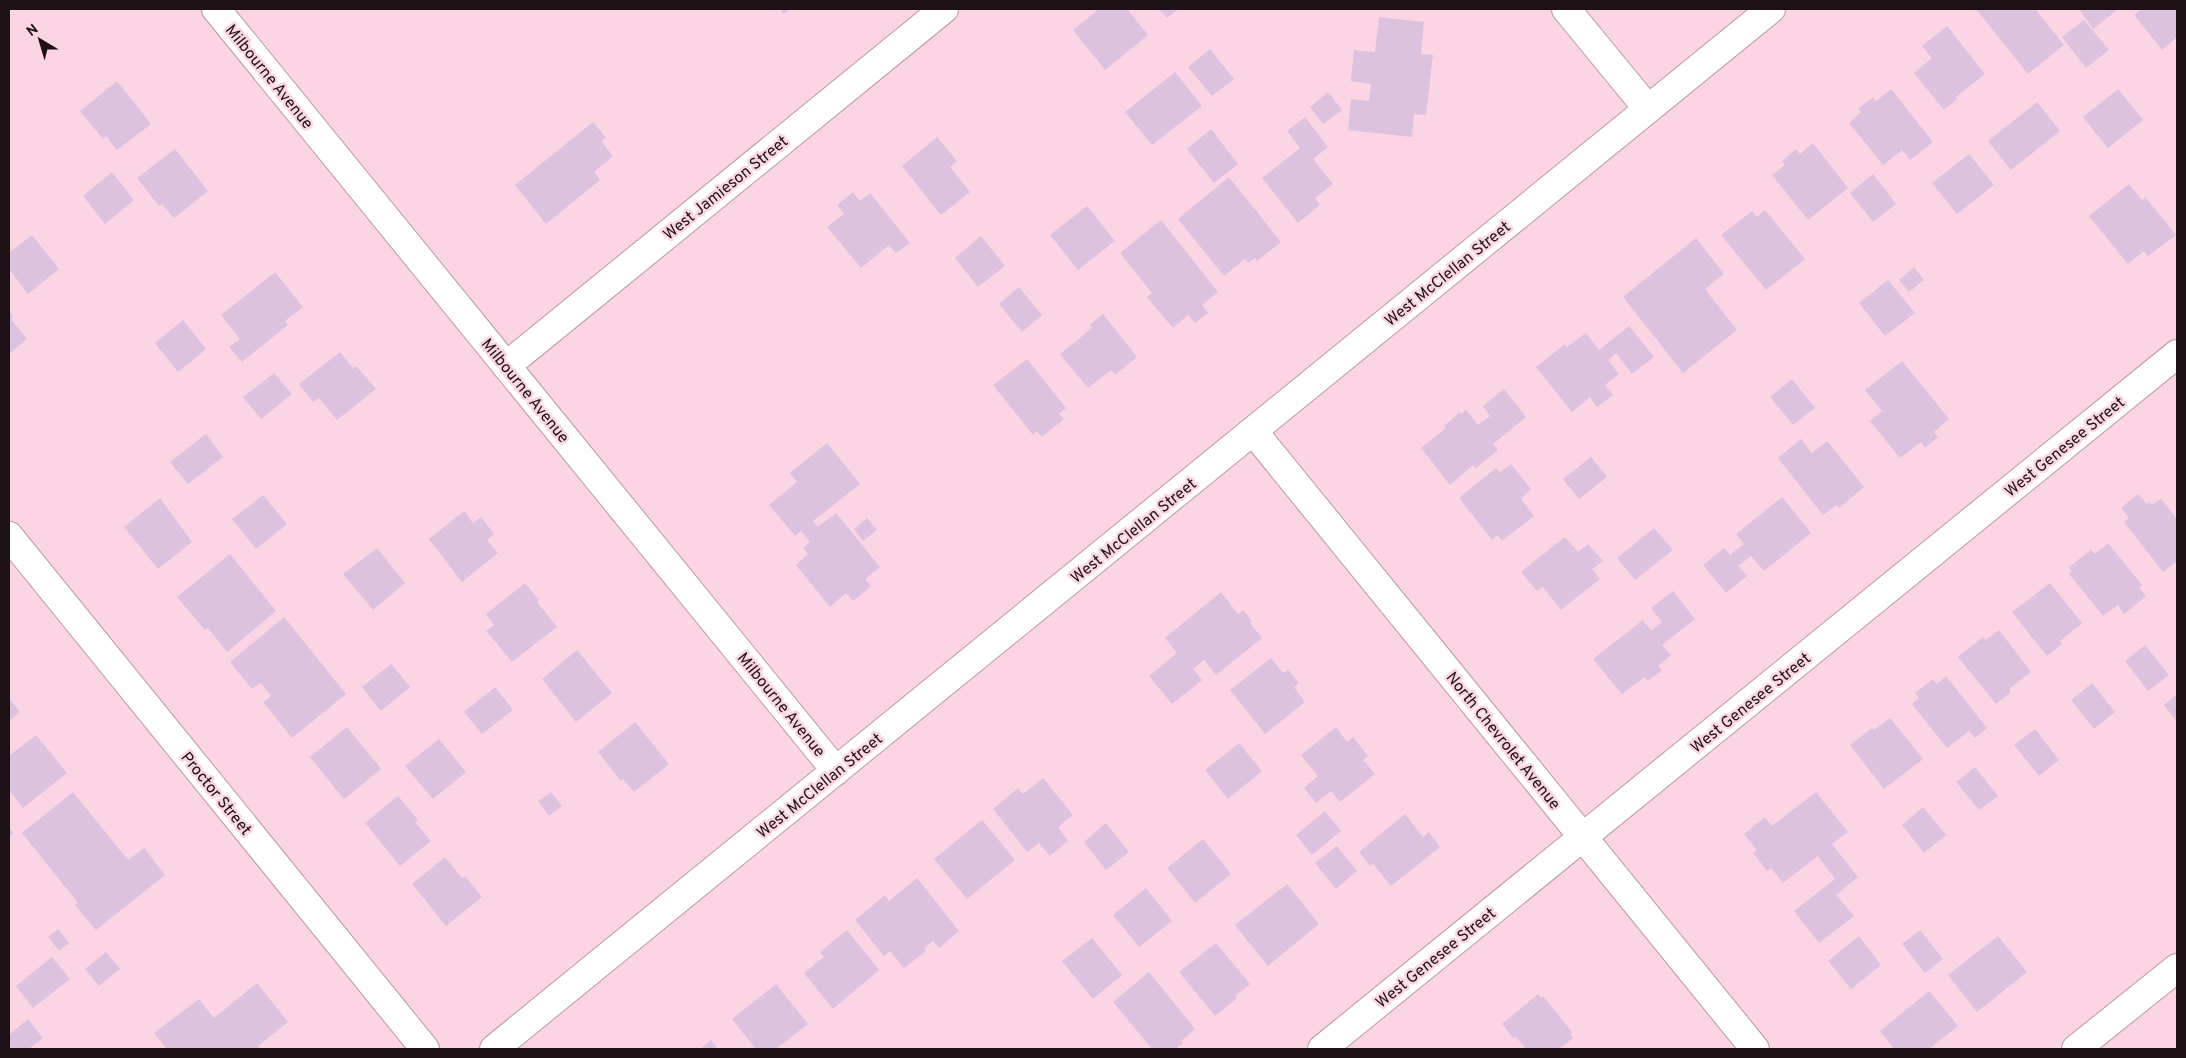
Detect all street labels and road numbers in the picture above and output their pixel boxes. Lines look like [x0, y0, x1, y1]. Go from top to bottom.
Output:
street label: Milbourne Avenue [220, 21, 317, 134]
street label: West Jamieson Street [660, 132, 793, 245]
street label: West McClellan Street [1381, 218, 1515, 332]
street label: Milbourne Avenue [476, 335, 573, 448]
street label: West Genesee Street [2001, 393, 2129, 502]
street label: West McClellan Street [1067, 475, 1201, 589]
street label: Milbourne Avenue [732, 649, 829, 762]
street label: West Genesee Street [1687, 649, 1815, 758]
street label: North Chevrolet Avenue [1441, 668, 1564, 814]
street label: West McClellan Street [753, 730, 887, 844]
street label: Proctor Street [176, 748, 255, 840]
street label: West Genesee Street [1372, 904, 1500, 1013]

